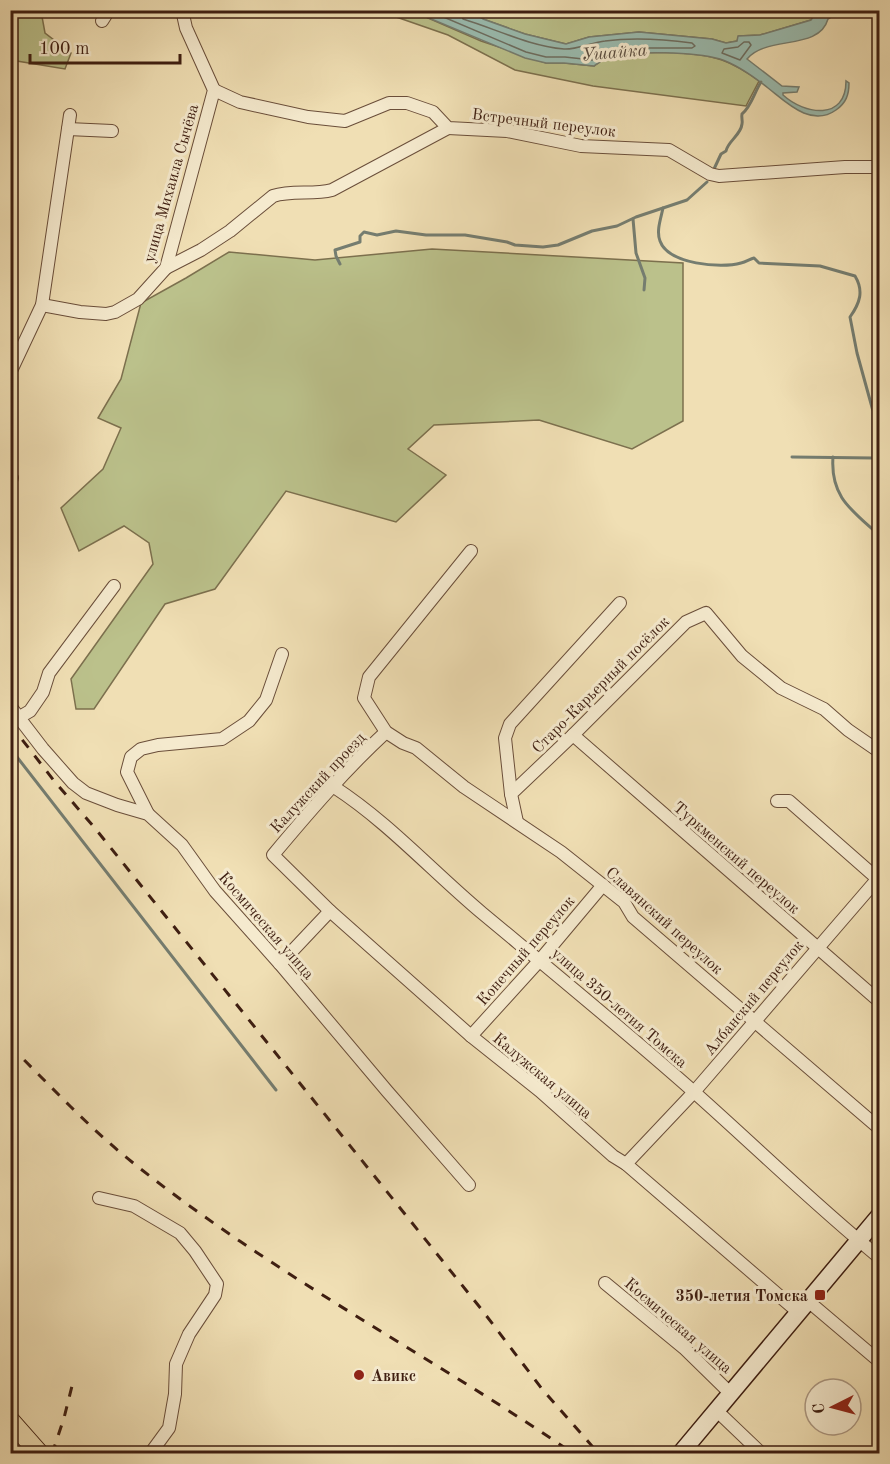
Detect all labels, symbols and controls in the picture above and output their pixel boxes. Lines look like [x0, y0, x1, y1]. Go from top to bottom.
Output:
scale bar [30, 27, 180, 65]
text: 100 m [39, 40, 90, 58]
water label: Ушайка [580, 41, 648, 65]
street label: улица Михаила Сычёва [142, 102, 202, 265]
street label: Встречный переулок [471, 107, 617, 141]
street label: Старо-Карьерный посёлок [530, 614, 673, 757]
street label: Калужский проезд [268, 730, 369, 837]
street label: Туркменский переулок [669, 799, 802, 918]
street label: Славянский переулок [602, 865, 725, 978]
street label: Космическая улица [215, 870, 316, 983]
street label: Конечный переулок [475, 893, 578, 1009]
street label: Албанский переулок [702, 938, 807, 1059]
street label: улица 350-летия Томска [548, 945, 690, 1072]
street label: Калужская улица [489, 1031, 594, 1122]
street label: Космическая улица [621, 1276, 734, 1377]
marker: 350-летия Томска [813, 1288, 827, 1302]
place label: 350-летия Томска [676, 1289, 808, 1305]
marker: Авикс [352, 1368, 366, 1382]
place label: Авикс [371, 1369, 416, 1385]
north arrow [803, 1377, 863, 1437]
text: С [812, 1402, 829, 1414]

